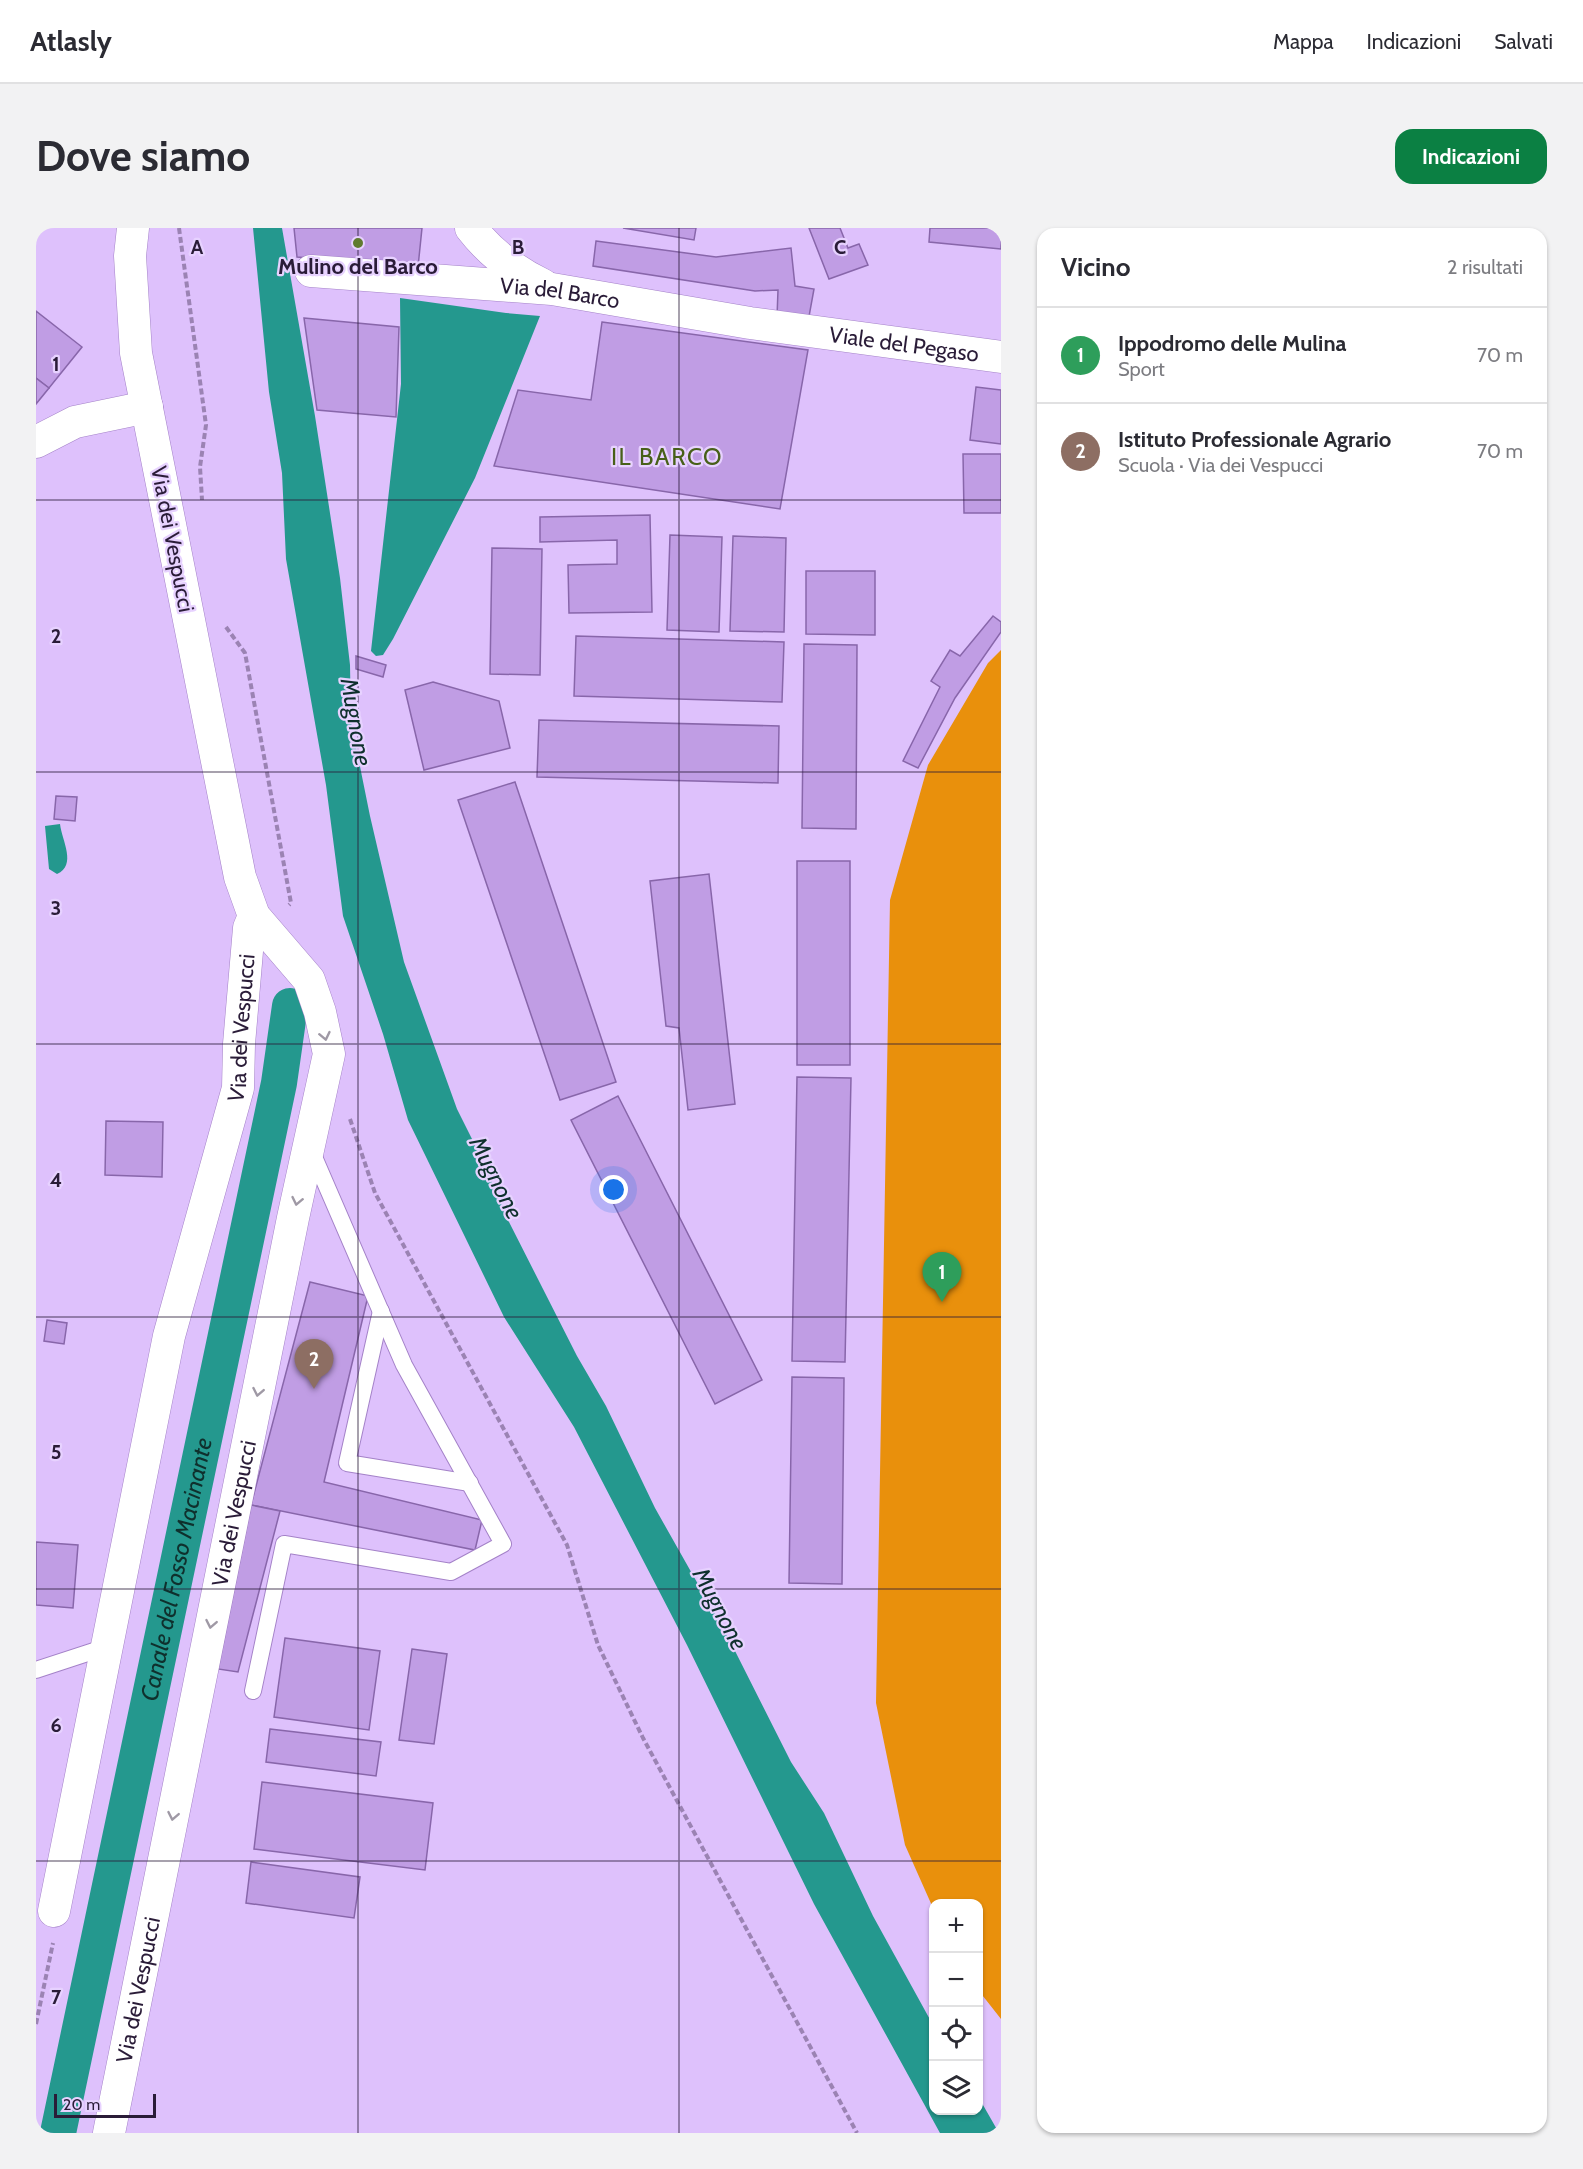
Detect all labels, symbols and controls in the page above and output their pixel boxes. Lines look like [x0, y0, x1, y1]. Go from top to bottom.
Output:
text: Atlasly [30, 24, 112, 58]
text: Mappa [1273, 29, 1334, 54]
text: Indicazioni [1367, 29, 1461, 54]
text: Salvati [1494, 29, 1553, 54]
button: Indicazioni [1395, 129, 1547, 184]
text: Dove siamo [36, 130, 250, 182]
text: A [191, 235, 204, 259]
text: B [512, 235, 524, 259]
text: C [834, 235, 846, 259]
marker: Mulino del Barco [351, 236, 365, 250]
text: Vicino [1061, 251, 1130, 283]
place label: Mulino del Barco [278, 253, 438, 280]
text: 2 risultati [1447, 255, 1523, 279]
street label: Via del Barco [499, 272, 622, 314]
street label: Viale del Pegaso [827, 321, 981, 368]
text: Ippodromo delle Mulina [1118, 330, 1347, 357]
text: 1 [1077, 343, 1084, 367]
text: 70 m [1477, 343, 1523, 367]
text: 1 [52, 352, 60, 376]
text: Sport [1118, 357, 1165, 381]
text: Istituto Professionale Agrario [1118, 426, 1391, 453]
text: 2 [1075, 439, 1086, 463]
text: 70 m [1477, 439, 1523, 463]
district label: IL BARCO [611, 442, 723, 471]
text: Scuola · Via dei Vespucci [1118, 453, 1323, 477]
street label: Via dei Vespucci [145, 464, 200, 615]
text: 2 [51, 624, 61, 648]
water label: Mugnone [334, 675, 378, 768]
text: 3 [51, 896, 61, 920]
street label: Via dei Vespucci [222, 953, 261, 1105]
one-way arrow [318, 1031, 331, 1041]
water label: Mugnone [463, 1131, 530, 1224]
text: 4 [50, 1168, 62, 1192]
your location [599, 1175, 628, 1204]
one-way arrow [291, 1196, 304, 1206]
pin: 1 [922, 1252, 962, 1302]
pin: 2 [294, 1340, 334, 1389]
one-way arrow [252, 1387, 265, 1397]
water label: Canale del Fosso Macinante [134, 1435, 218, 1703]
street label: Via dei Vespucci [206, 1438, 262, 1589]
text: 5 [51, 1440, 61, 1464]
water label: Mugnone [686, 1562, 754, 1655]
one-way arrow [205, 1619, 218, 1629]
text: 6 [50, 1713, 62, 1737]
one-way arrow [167, 1810, 180, 1820]
map controls [929, 1899, 983, 2115]
button: + [929, 1899, 983, 1953]
street label: Via dei Vespucci [110, 1915, 166, 2065]
button: − [929, 1953, 983, 2007]
text: 7 [51, 1985, 62, 2009]
button: locate [929, 2007, 983, 2061]
button: layers [929, 2061, 983, 2115]
scale bar [54, 2091, 156, 2118]
text: 20 m [63, 2095, 100, 2114]

